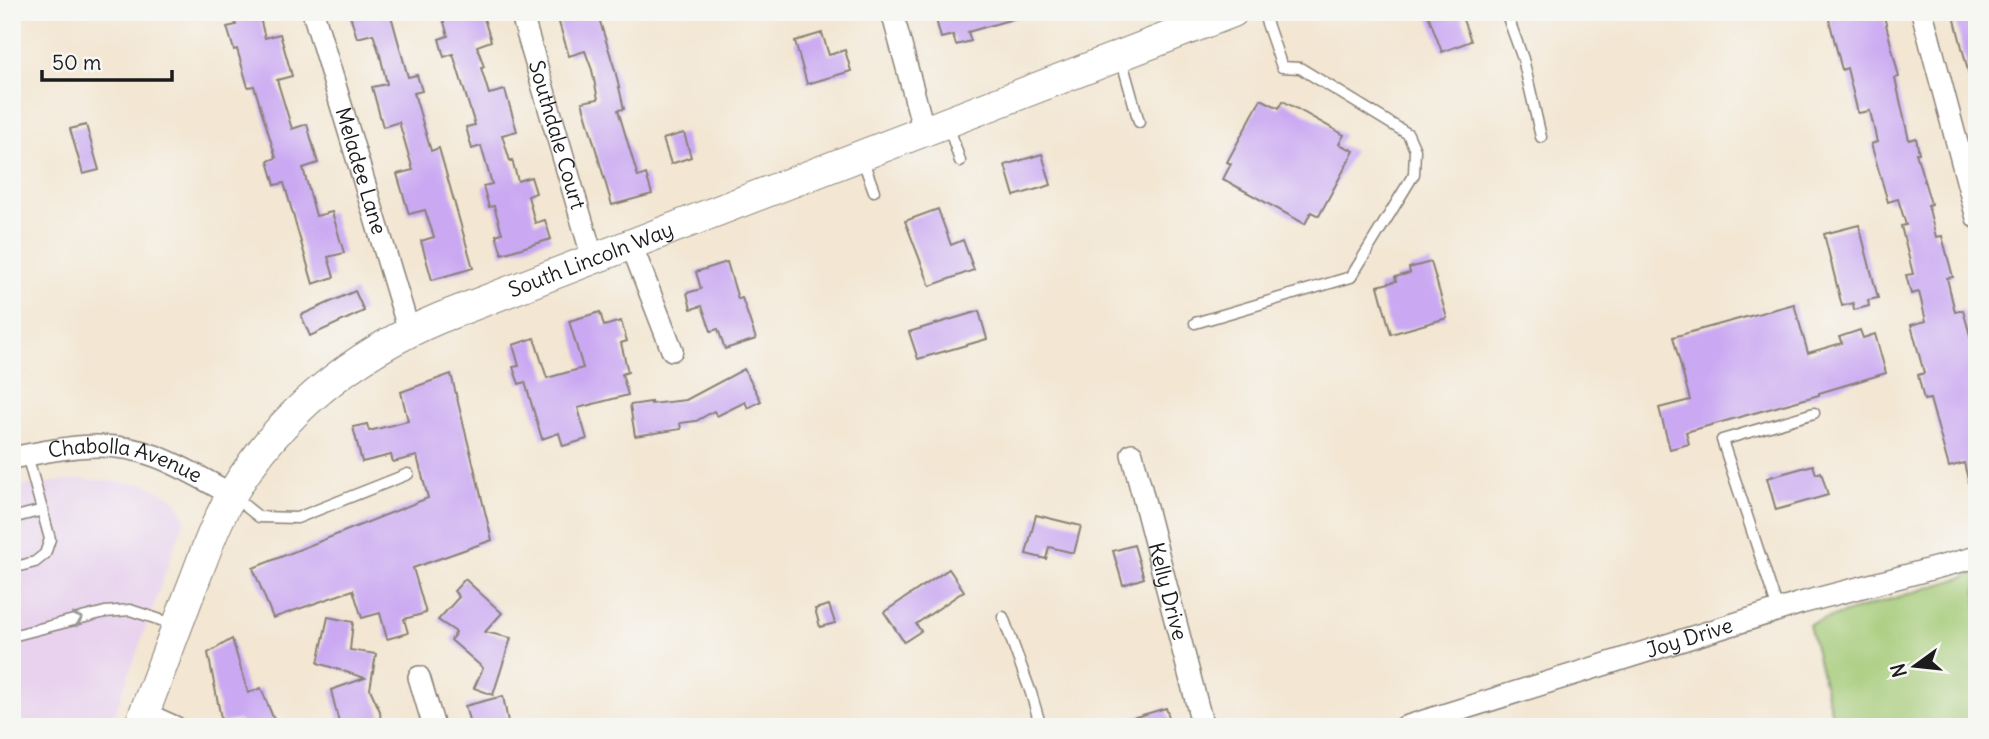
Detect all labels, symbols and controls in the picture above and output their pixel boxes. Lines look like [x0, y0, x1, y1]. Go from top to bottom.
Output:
scale bar [42, 38, 172, 82]
text: 50 m [52, 49, 101, 76]
street label: Southdale Court [523, 57, 592, 212]
street label: Meladee Lane [329, 104, 393, 238]
street label: South Lincoln Way [504, 215, 677, 303]
street label: Chabolla Avenue [46, 432, 207, 489]
street label: Kelly Drive [1143, 540, 1194, 643]
street label: Joy Drive [1643, 611, 1736, 664]
one-way arrow [72, 613, 84, 627]
north arrow [1881, 630, 1951, 700]
text: N [1885, 661, 1912, 680]

